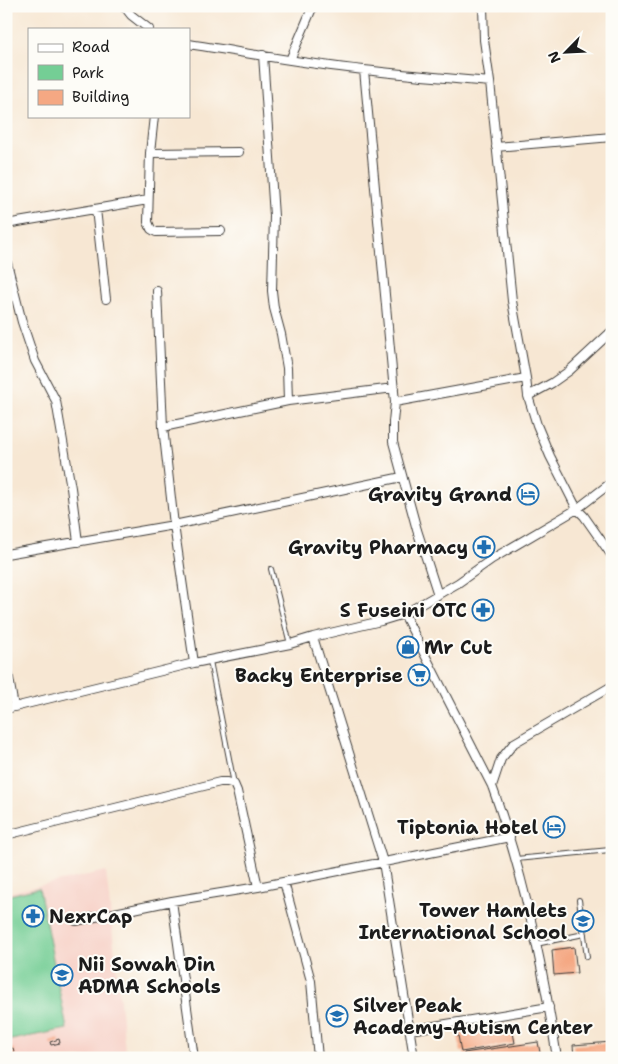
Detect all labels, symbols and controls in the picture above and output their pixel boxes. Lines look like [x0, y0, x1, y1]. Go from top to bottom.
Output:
legend [28, 28, 190, 118]
north arrow [540, 28, 590, 78]
text: Road [72, 37, 110, 57]
text: N [544, 49, 565, 66]
text: Park [72, 63, 104, 83]
text: Building [72, 87, 129, 107]
place label: Gravity Grand [368, 482, 512, 507]
hotel icon: Gravity Grand [516, 482, 540, 506]
place label: Gravity Pharmacy [288, 535, 468, 560]
pharmacy icon: Gravity Pharmacy [472, 535, 496, 559]
place label: S Fuseini OTC [340, 598, 467, 623]
pharmacy icon: S Fuseini OTC [471, 598, 495, 622]
shop icon: Mr Cut [396, 635, 420, 659]
place label: Mr Cut [424, 635, 492, 660]
place label: Backy Enterprise [235, 663, 403, 688]
supermarket icon: Backy Enterprise [407, 663, 431, 687]
place label: Tiptonia Hotel [397, 815, 538, 840]
hotel icon: Tiptonia Hotel [542, 815, 566, 839]
place label: Tower Hamlets International School [358, 898, 567, 945]
pharmacy icon: NexrCap [21, 904, 45, 928]
place label: NexrCap [49, 904, 132, 929]
school or university icon: Tower Hamlets International School [571, 909, 595, 933]
place label: Nii Sowah Din ADMA Schools [78, 952, 221, 999]
school or university icon: Nii Sowah Din ADMA Schools [50, 963, 74, 987]
place label: Silver Peak Academy-Autism Center [353, 993, 593, 1040]
school or university icon: Silver Peak Academy-Autism Center [325, 1004, 349, 1028]

